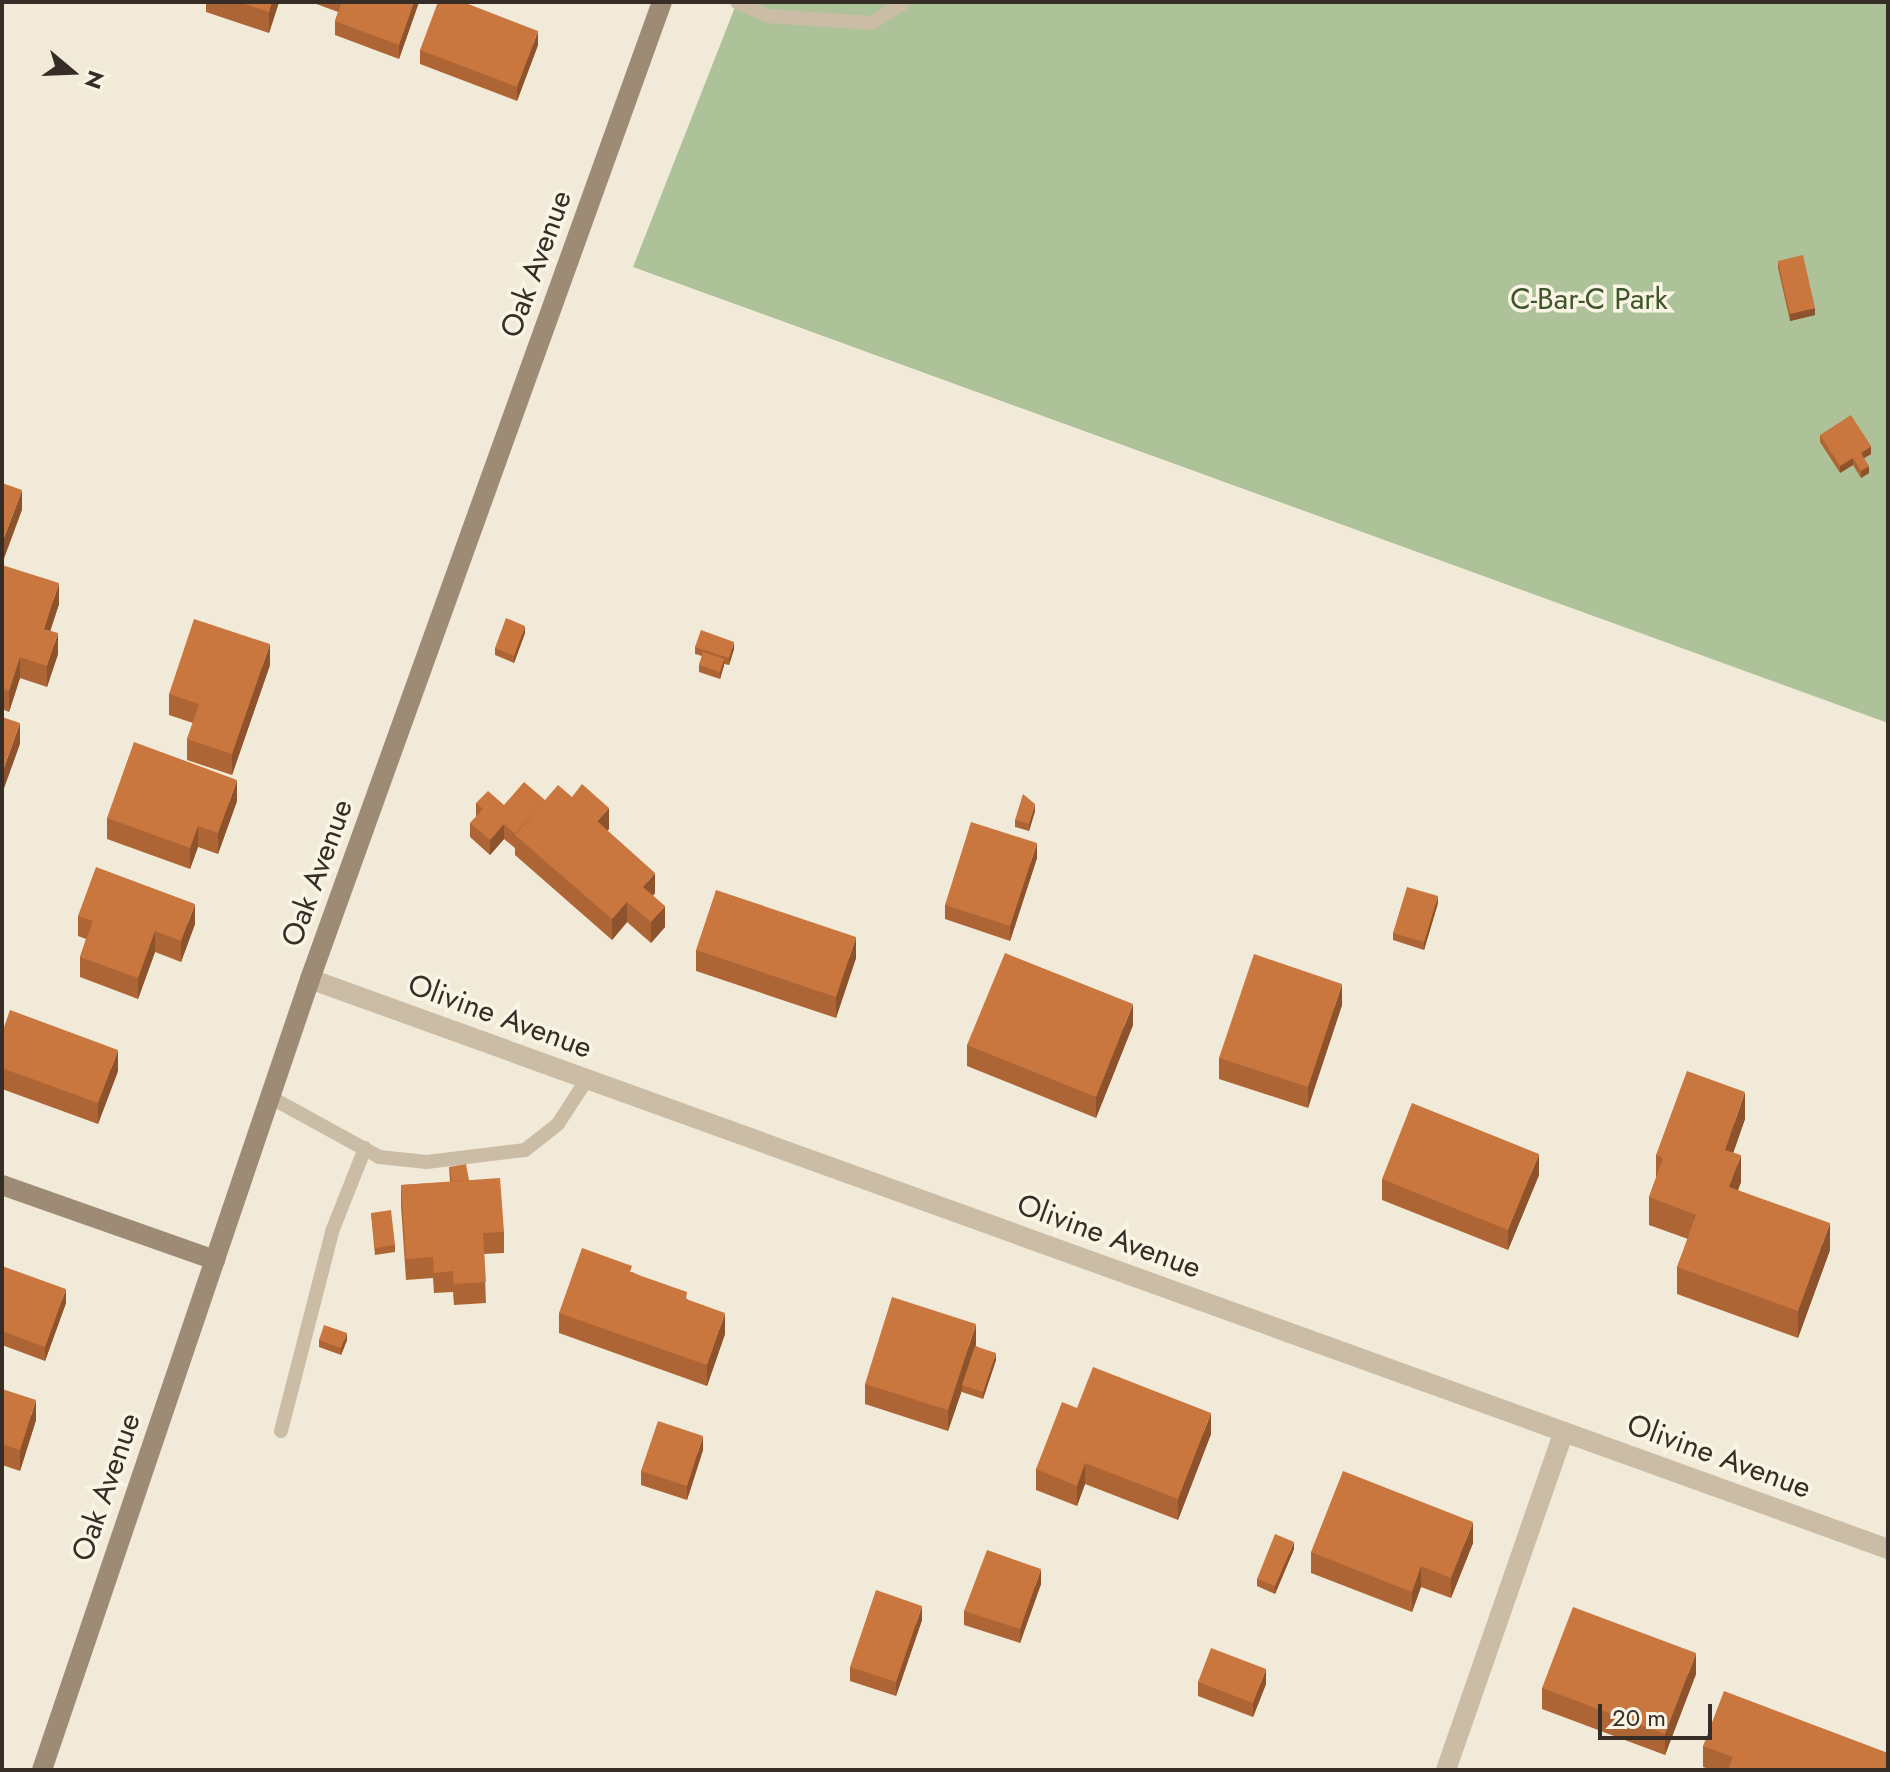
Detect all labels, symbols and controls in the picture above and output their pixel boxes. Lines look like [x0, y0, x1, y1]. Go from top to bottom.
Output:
north arrow [32, 32, 112, 112]
text: N [77, 66, 113, 93]
street label: Oak Avenue [493, 186, 579, 342]
park label: C-Bar-C Park [1510, 281, 1668, 317]
street label: Oak Avenue [274, 795, 360, 951]
street label: Olivine Avenue [403, 966, 597, 1066]
street label: Olivine Avenue [1012, 1186, 1206, 1286]
street label: Olivine Avenue [1622, 1406, 1816, 1506]
street label: Oak Avenue [64, 1408, 148, 1566]
scale bar [1602, 1688, 1716, 1738]
text: 20 m [1612, 1700, 1666, 1735]

